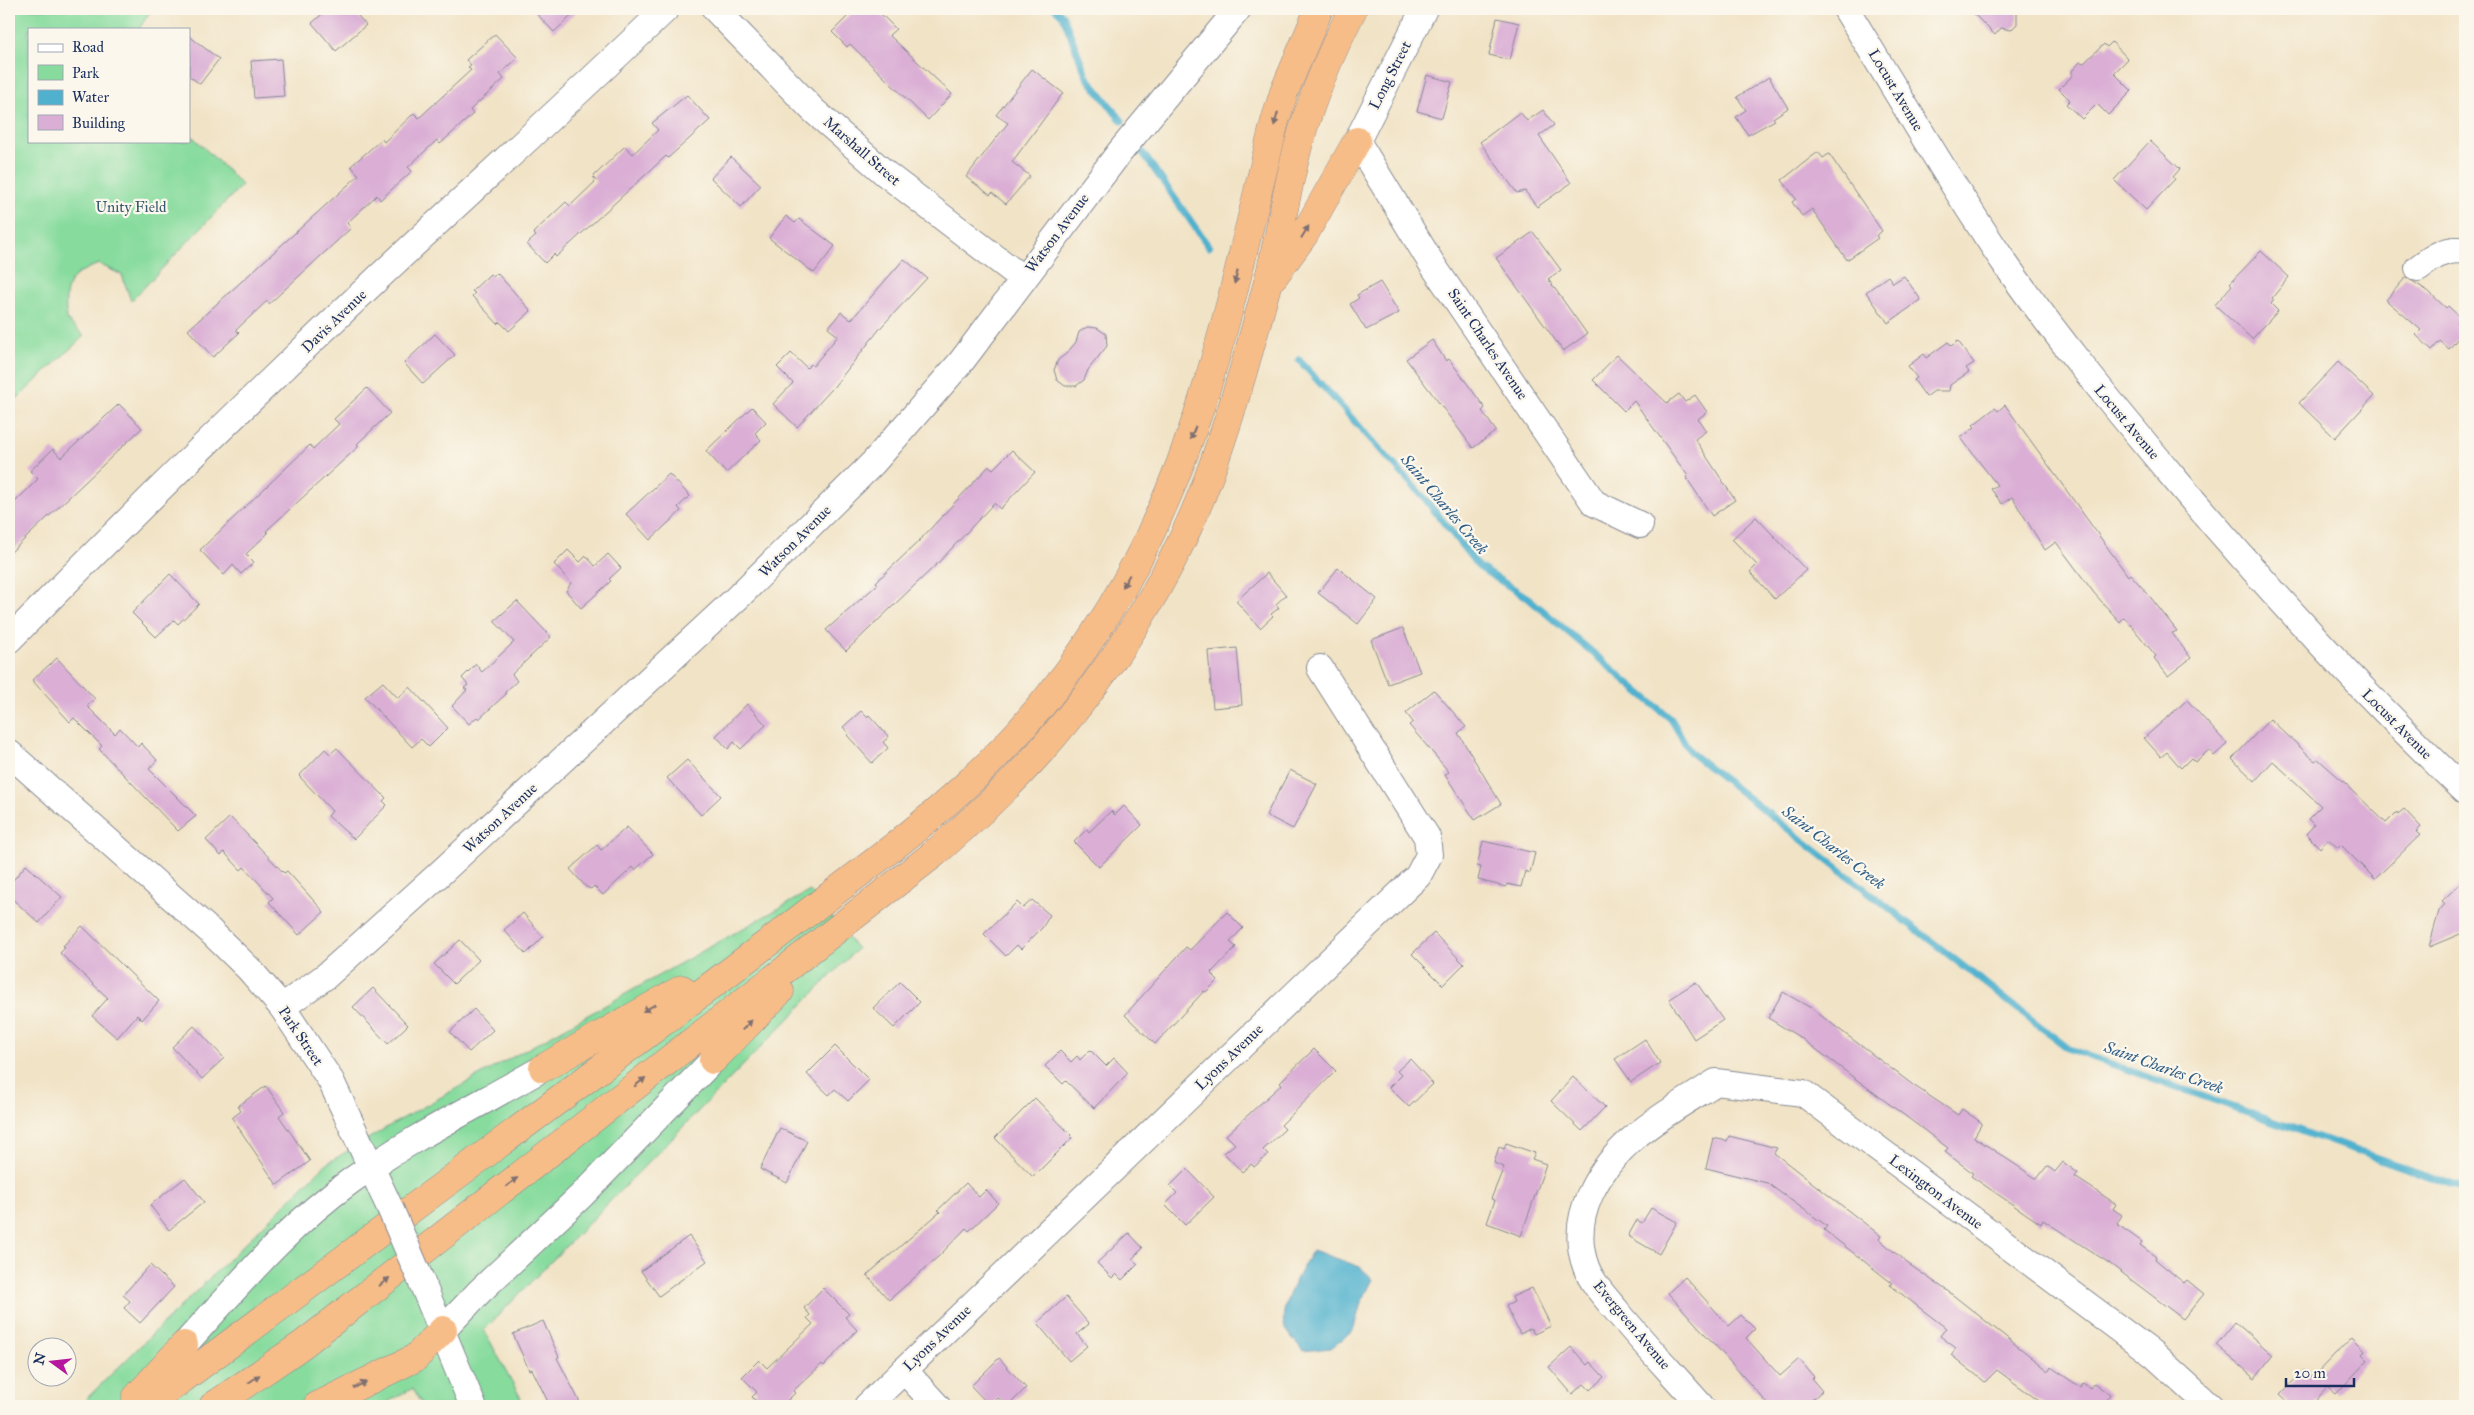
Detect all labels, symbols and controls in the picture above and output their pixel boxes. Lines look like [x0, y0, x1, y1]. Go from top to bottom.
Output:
legend [28, 28, 190, 142]
street label: Long Street [1365, 37, 1415, 112]
text: Road [72, 38, 104, 56]
street label: Locust Avenue [1865, 46, 1927, 134]
text: Park [72, 64, 99, 82]
text: Water [72, 88, 109, 106]
one-way arrow [1272, 112, 1280, 127]
street label: Marshall Street [820, 113, 905, 190]
text: Building [72, 114, 126, 132]
street label: Watson Avenue [1021, 190, 1093, 276]
park label: Unity Field [96, 198, 167, 216]
one-way arrow [1301, 225, 1310, 238]
one-way arrow [1232, 269, 1240, 284]
street label: Saint Charles Avenue [1444, 285, 1532, 403]
street label: Davis Avenue [298, 286, 370, 356]
street label: Locust Avenue [2090, 381, 2164, 463]
one-way arrow [1189, 426, 1197, 441]
water label: Saint Charles Creek [1397, 450, 1492, 558]
street label: Watson Avenue [755, 501, 835, 581]
one-way arrow [1121, 574, 1130, 588]
street label: Locust Avenue [2358, 685, 2436, 763]
street label: Watson Avenue [459, 779, 541, 857]
water label: Saint Charles Creek [1778, 801, 1889, 893]
street label: Park Street [275, 1003, 328, 1070]
one-way arrow [642, 1004, 657, 1012]
one-way arrow [741, 1019, 753, 1031]
street label: Lyons Avenue [1191, 1020, 1267, 1094]
water label: Saint Charles Creek [2101, 1037, 2226, 1098]
one-way arrow [633, 1077, 647, 1087]
street label: Lexington Avenue [1886, 1151, 1986, 1233]
one-way arrow [505, 1176, 518, 1187]
one-way arrow [377, 1276, 390, 1287]
street label: Evergreen Avenue [1590, 1277, 1674, 1373]
street label: Lyons Avenue [899, 1301, 975, 1375]
north arrow [28, 1338, 78, 1388]
text: N [30, 1351, 50, 1367]
scale bar [2286, 1355, 2354, 1387]
text: 20 m [2294, 1364, 2326, 1382]
one-way arrow [247, 1374, 260, 1384]
one-way arrow [353, 1381, 367, 1389]

